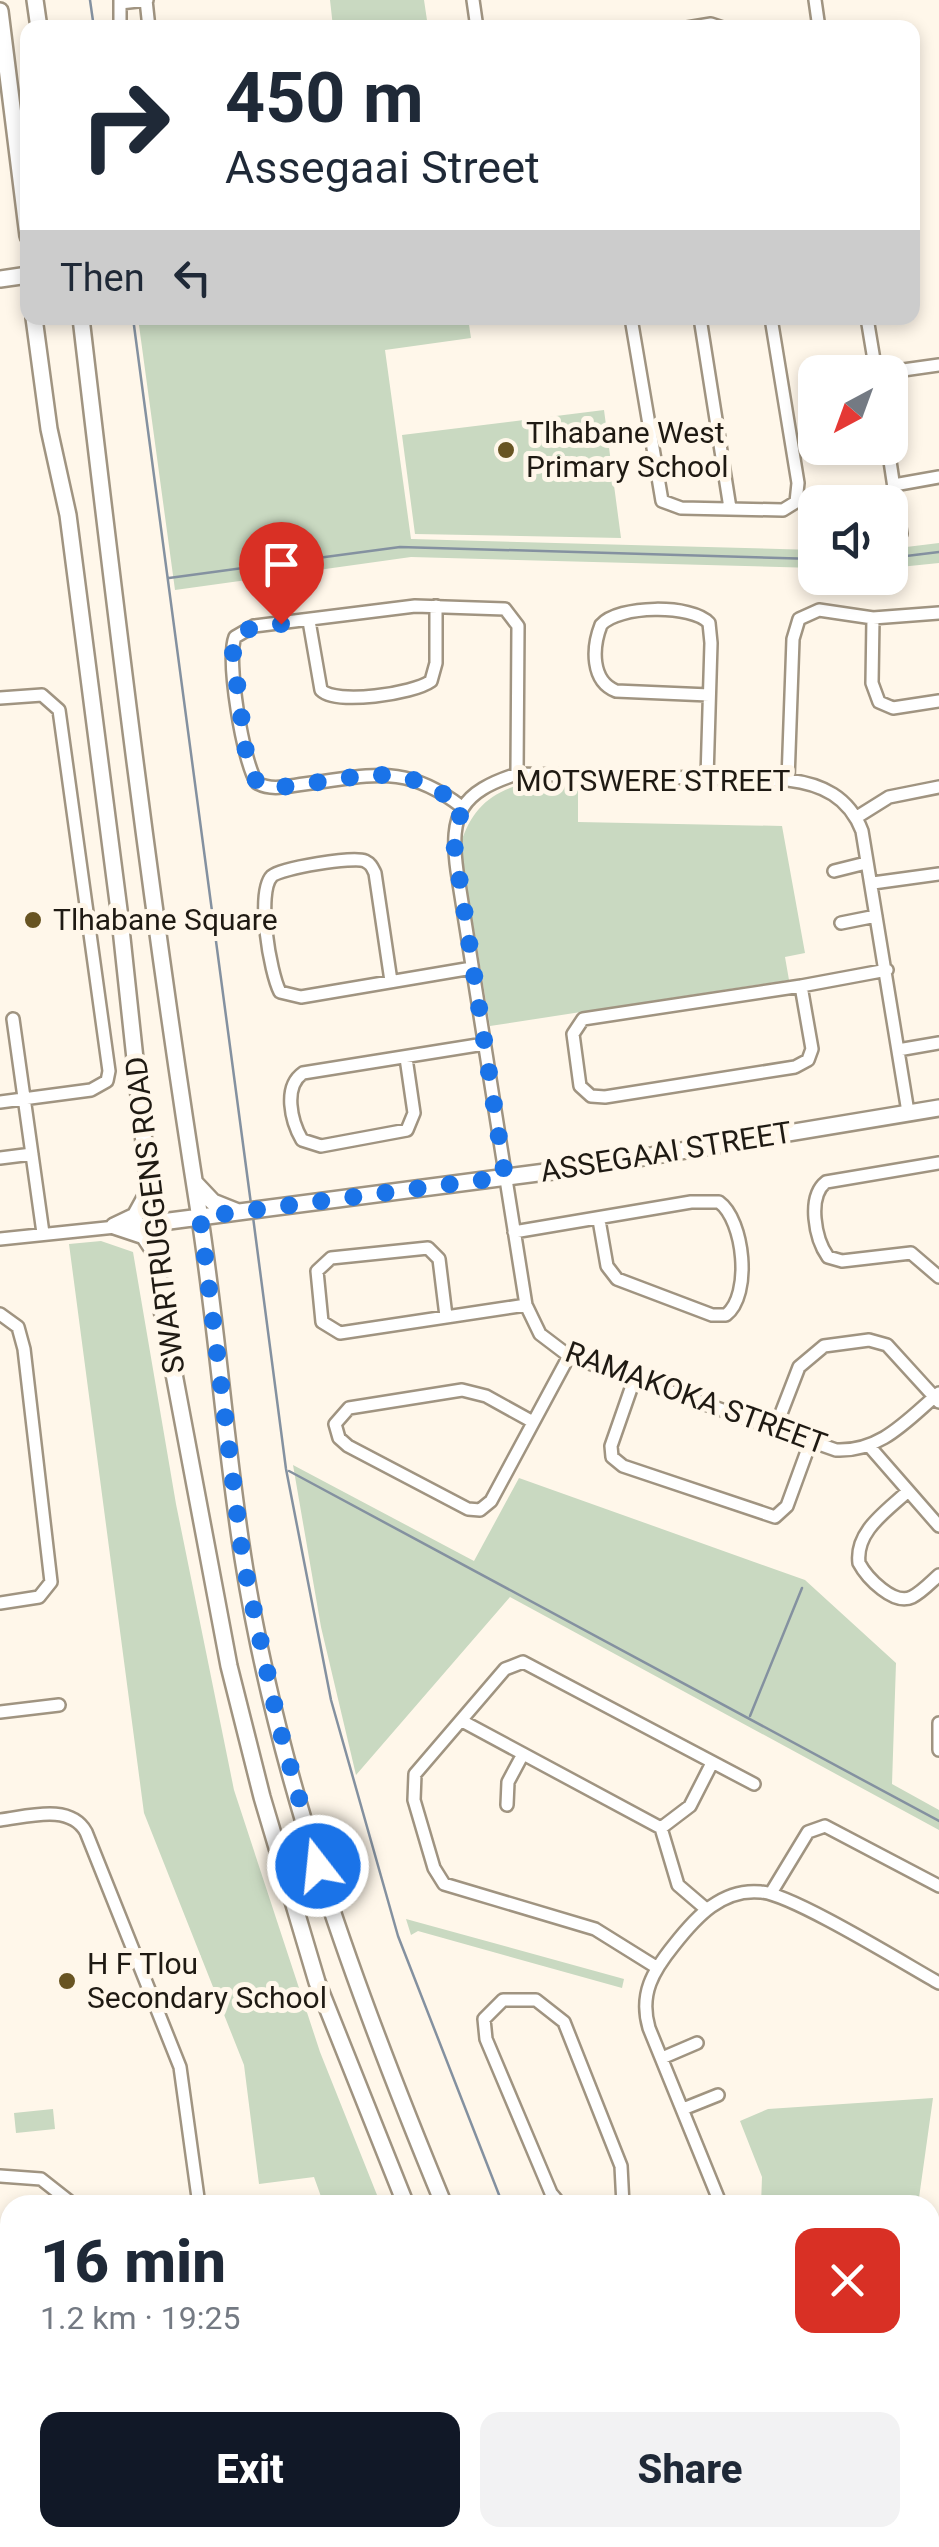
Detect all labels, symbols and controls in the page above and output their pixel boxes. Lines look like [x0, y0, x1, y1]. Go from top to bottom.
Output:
text: 450 m [225, 57, 424, 139]
icon: right [60, 60, 190, 190]
text: Assegaai Street [225, 141, 540, 194]
icon: left [165, 250, 220, 305]
text: Then [60, 256, 145, 300]
north arrow [798, 355, 908, 465]
map controls [798, 355, 908, 595]
place label: Tlhabane West Primary School [526, 415, 729, 484]
marker: Tlhabane West Primary School [495, 439, 517, 461]
button: sound [798, 485, 908, 595]
pin [239, 522, 324, 625]
icon: arrive [254, 537, 309, 592]
street label: MOTSWERE STREET [515, 763, 791, 798]
place label: Tlhabane Square [53, 902, 278, 937]
marker: Tlhabane Square [22, 909, 44, 931]
street label: SWARTRUGGENS ROAD [118, 1055, 191, 1376]
street label: ASSEGAAI STREET [538, 1114, 794, 1189]
street label: RAMAKOKA STREET [561, 1334, 832, 1461]
position arrow [266, 1814, 370, 1918]
place label: H F Tlou Secondary School [87, 1946, 327, 2015]
marker: H F Tlou Secondary School [56, 1970, 78, 1992]
text: 16 min [40, 2226, 226, 2297]
button: close [795, 2228, 900, 2333]
text: 1.2 km · 19:25 [40, 2299, 241, 2337]
button: Exit [40, 2412, 460, 2527]
button: Share [480, 2412, 900, 2527]

